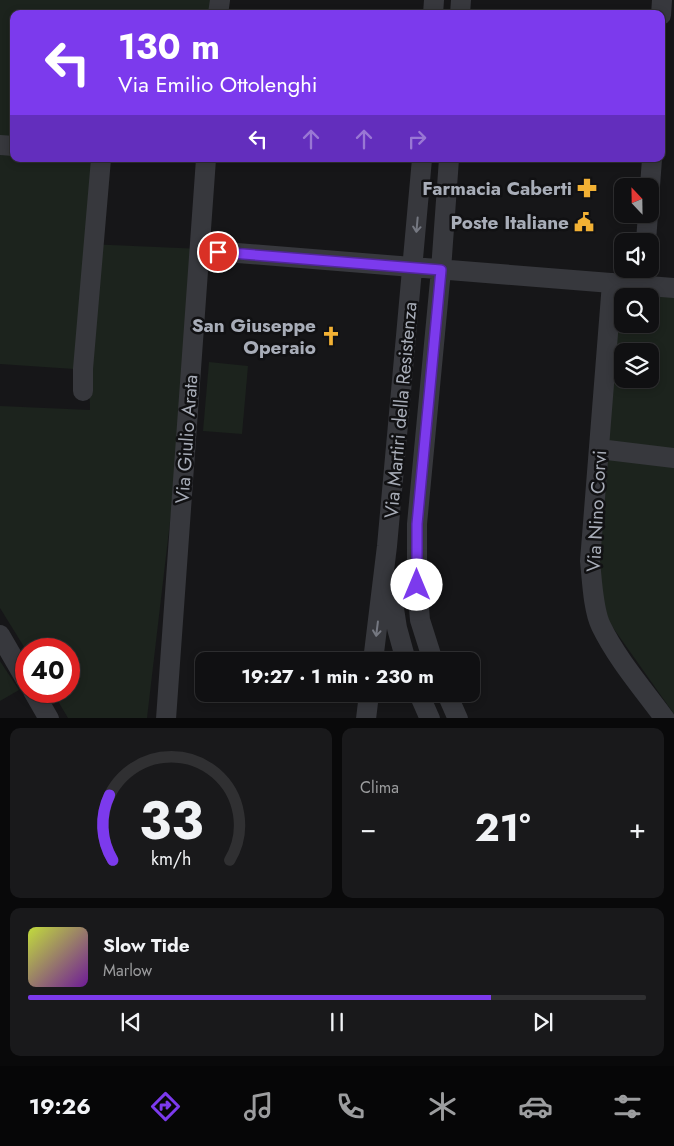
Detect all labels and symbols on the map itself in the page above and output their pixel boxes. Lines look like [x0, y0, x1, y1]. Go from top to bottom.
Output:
place label: Farmacia Caberti [422, 175, 572, 202]
pharmacy icon: Farmacia Caberti [576, 177, 598, 199]
north arrow [614, 178, 659, 222]
place label: Poste Italiane [450, 209, 569, 236]
public building icon: Poste Italiane [573, 211, 595, 233]
one-way arrow [412, 216, 421, 232]
pin [197, 231, 239, 273]
street label: Via Martiri della Resistenza [378, 301, 423, 519]
place label: San Giuseppe Operaio [192, 312, 316, 361]
church icon: San Giuseppe Operaio [320, 325, 342, 347]
street label: Via Giulio Arata [169, 374, 204, 504]
street label: Via Nino Corvi [580, 449, 613, 573]
position arrow [390, 558, 442, 610]
one-way arrow [372, 621, 382, 637]
speed limit sign: 40 [15, 638, 80, 703]

